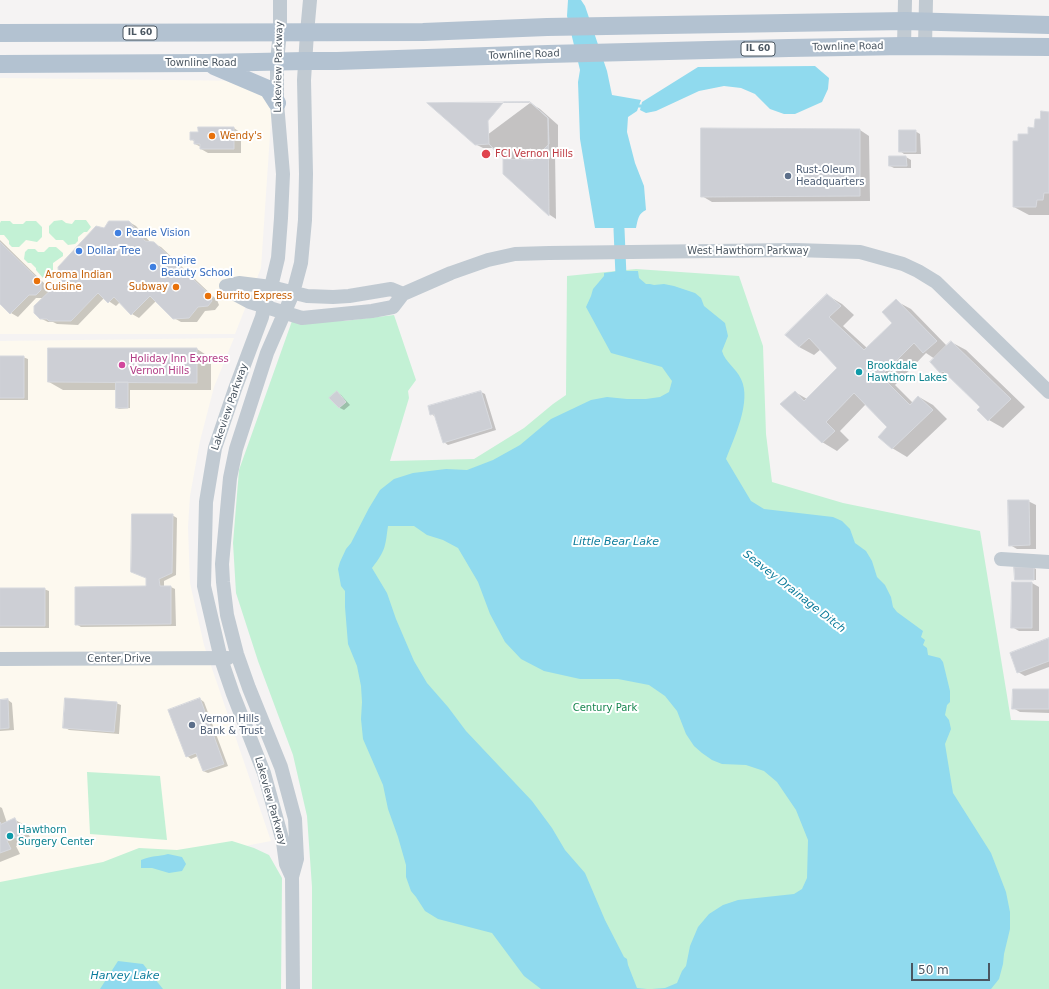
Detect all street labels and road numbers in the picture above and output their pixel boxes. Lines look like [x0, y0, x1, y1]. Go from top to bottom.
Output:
street label: Lakeview Parkway [272, 21, 286, 113]
road number: IL 60 [123, 26, 157, 40]
street label: Townline Road [812, 40, 884, 54]
road number: IL 60 [741, 42, 775, 56]
street label: Townline Road [488, 48, 560, 62]
street label: Townline Road [165, 57, 237, 69]
street label: West Hawthorn Parkway [687, 245, 809, 257]
street label: Lakeview Parkway [209, 362, 251, 452]
street label: Center Drive [87, 653, 151, 665]
street label: Lakeview Parkway [252, 755, 288, 847]

